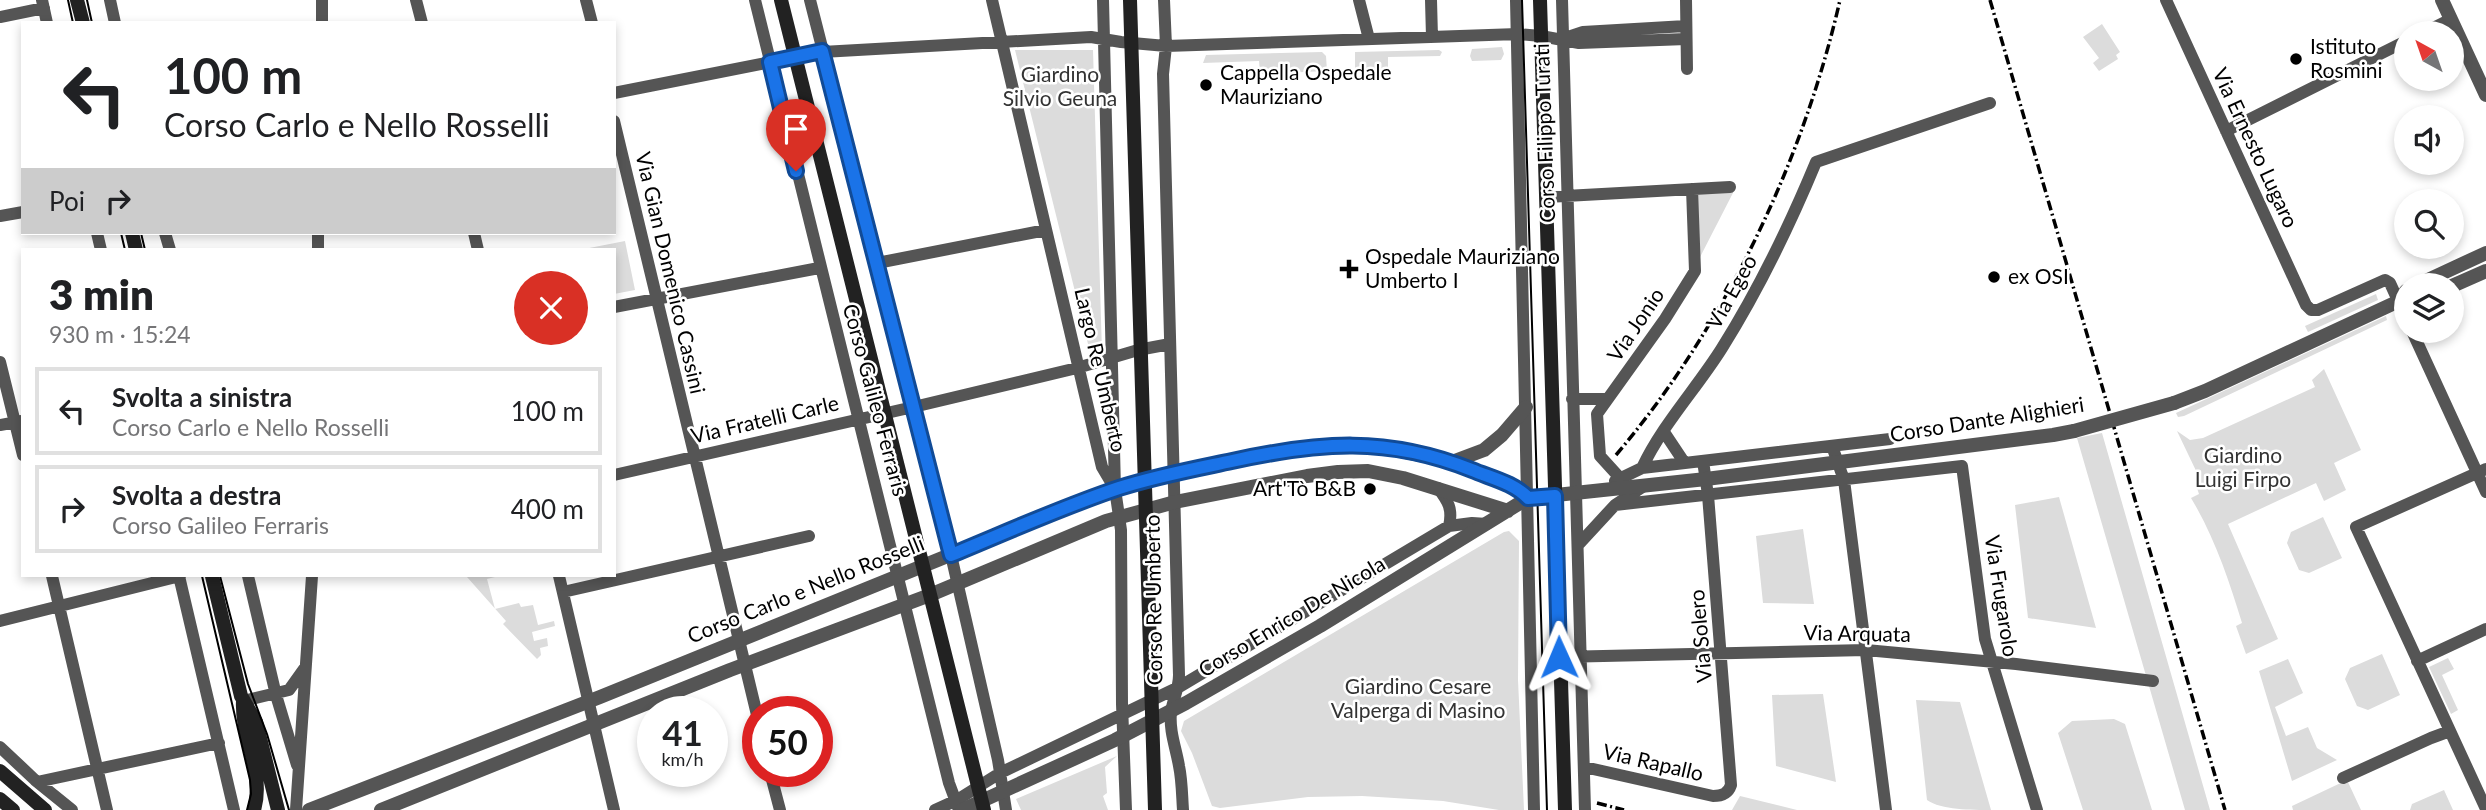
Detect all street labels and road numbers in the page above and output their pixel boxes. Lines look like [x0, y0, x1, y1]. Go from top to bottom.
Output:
street label: Corso Filippo Turati [1528, 43, 1559, 223]
street label: Via Ernesto Lugaro [2208, 63, 2304, 231]
street label: Via Gian Domenico Cassini [631, 149, 711, 396]
street label: Via Egeo [1700, 250, 1761, 333]
street label: Via Jonio [1601, 282, 1669, 366]
street label: Largo Re Umberto [1070, 285, 1133, 454]
street label: Corso Galileo Ferraris [839, 301, 914, 499]
street label: Via Fratelli Carle [688, 389, 841, 448]
street label: Corso Dante Alighieri [1888, 391, 2086, 446]
street label: Corso Re Umberto [1139, 514, 1166, 686]
street label: Corso Carlo e Nello Rosselli [683, 530, 927, 648]
street label: Via Frugarolo [1981, 533, 2024, 658]
street label: Corso Enrico De Nicola [1193, 550, 1389, 681]
street label: Via Solero [1683, 588, 1716, 684]
street label: Via Arquata [1803, 619, 1911, 646]
street label: Via Rapallo [1601, 738, 1706, 785]

